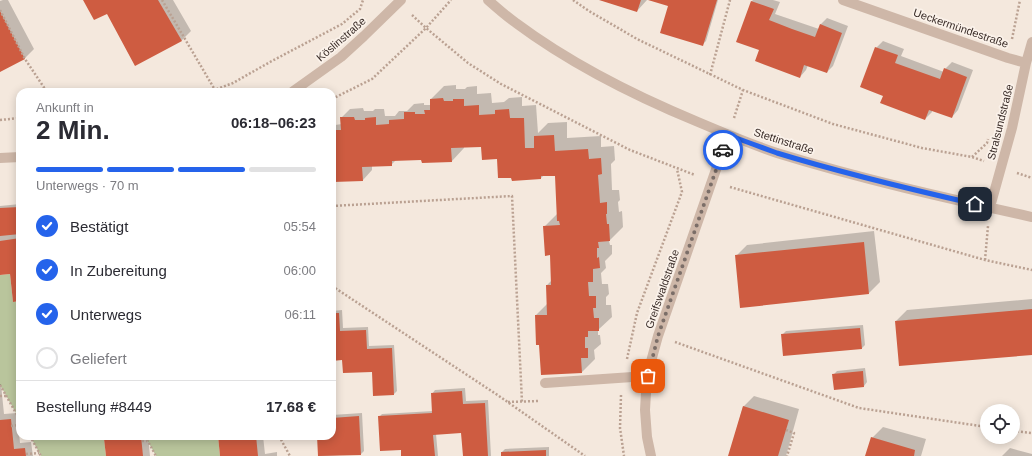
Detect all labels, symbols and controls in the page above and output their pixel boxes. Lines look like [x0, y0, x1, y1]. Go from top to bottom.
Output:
street label: Ueckermündestraße [912, 6, 1010, 50]
street label: Köslinstraße [314, 14, 368, 64]
street label: Stralsundstraße [985, 83, 1015, 161]
text: Ankunft in [36, 100, 94, 115]
text: 06:18–06:23 [231, 114, 316, 131]
text: 2 Min. [36, 115, 110, 145]
street label: Stettinstraße [752, 126, 816, 156]
courier [703, 130, 743, 170]
icon: car [712, 139, 734, 161]
text: Unterwegs · 70 m [36, 178, 139, 193]
pin [958, 187, 992, 221]
icon: home [964, 193, 986, 215]
icon: check [36, 215, 58, 237]
text: Bestätigt [70, 218, 128, 235]
text: 05:54 [283, 219, 316, 234]
street label: Greifswaldstraße [643, 248, 681, 330]
icon: check [36, 259, 58, 281]
text: In Zubereitung [70, 262, 167, 279]
text: 06:00 [283, 263, 316, 278]
icon: check [36, 303, 58, 325]
text: Unterwegs [70, 306, 142, 323]
text: 06:11 [284, 307, 316, 322]
text: Geliefert [70, 350, 127, 367]
pin [631, 359, 665, 393]
icon: bag [637, 365, 659, 387]
text: Bestellung #8449 [36, 398, 152, 415]
text: 17.68 € [266, 398, 316, 415]
map controls [980, 404, 1020, 444]
button: locate [980, 404, 1020, 444]

